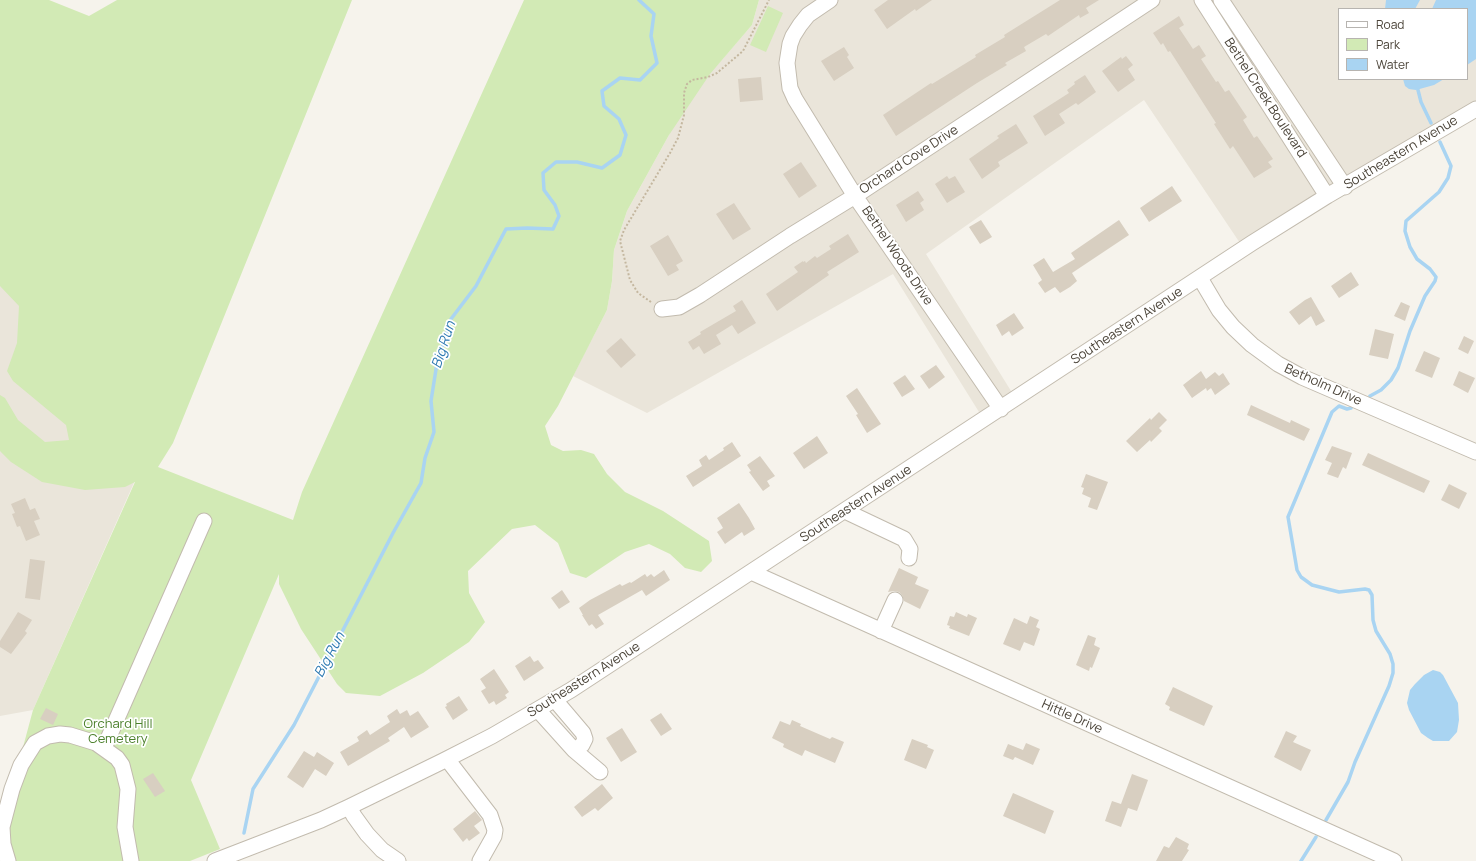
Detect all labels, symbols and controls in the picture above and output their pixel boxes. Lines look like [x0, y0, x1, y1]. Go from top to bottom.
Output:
legend [1338, 8, 1468, 80]
text: Road [1376, 16, 1404, 33]
street label: Bethel Creek Boulevard [1221, 35, 1309, 161]
text: Park [1376, 36, 1400, 53]
text: Water [1376, 56, 1409, 73]
street label: Southeastern Avenue [1341, 113, 1461, 193]
street label: Orchard Cove Drive [857, 122, 961, 198]
street label: Bethel Woods Drive [858, 204, 936, 308]
street label: Southeastern Avenue [1068, 284, 1186, 368]
water label: Big Run [429, 319, 459, 371]
street label: Betholm Drive [1282, 361, 1364, 409]
street label: Southeastern Avenue [797, 462, 915, 546]
water label: Big Run [311, 630, 349, 680]
street label: Southeastern Avenue [525, 639, 643, 721]
street label: Hittle Drive [1039, 697, 1105, 737]
park label: Orchard Hill Cemetery [84, 716, 152, 747]

